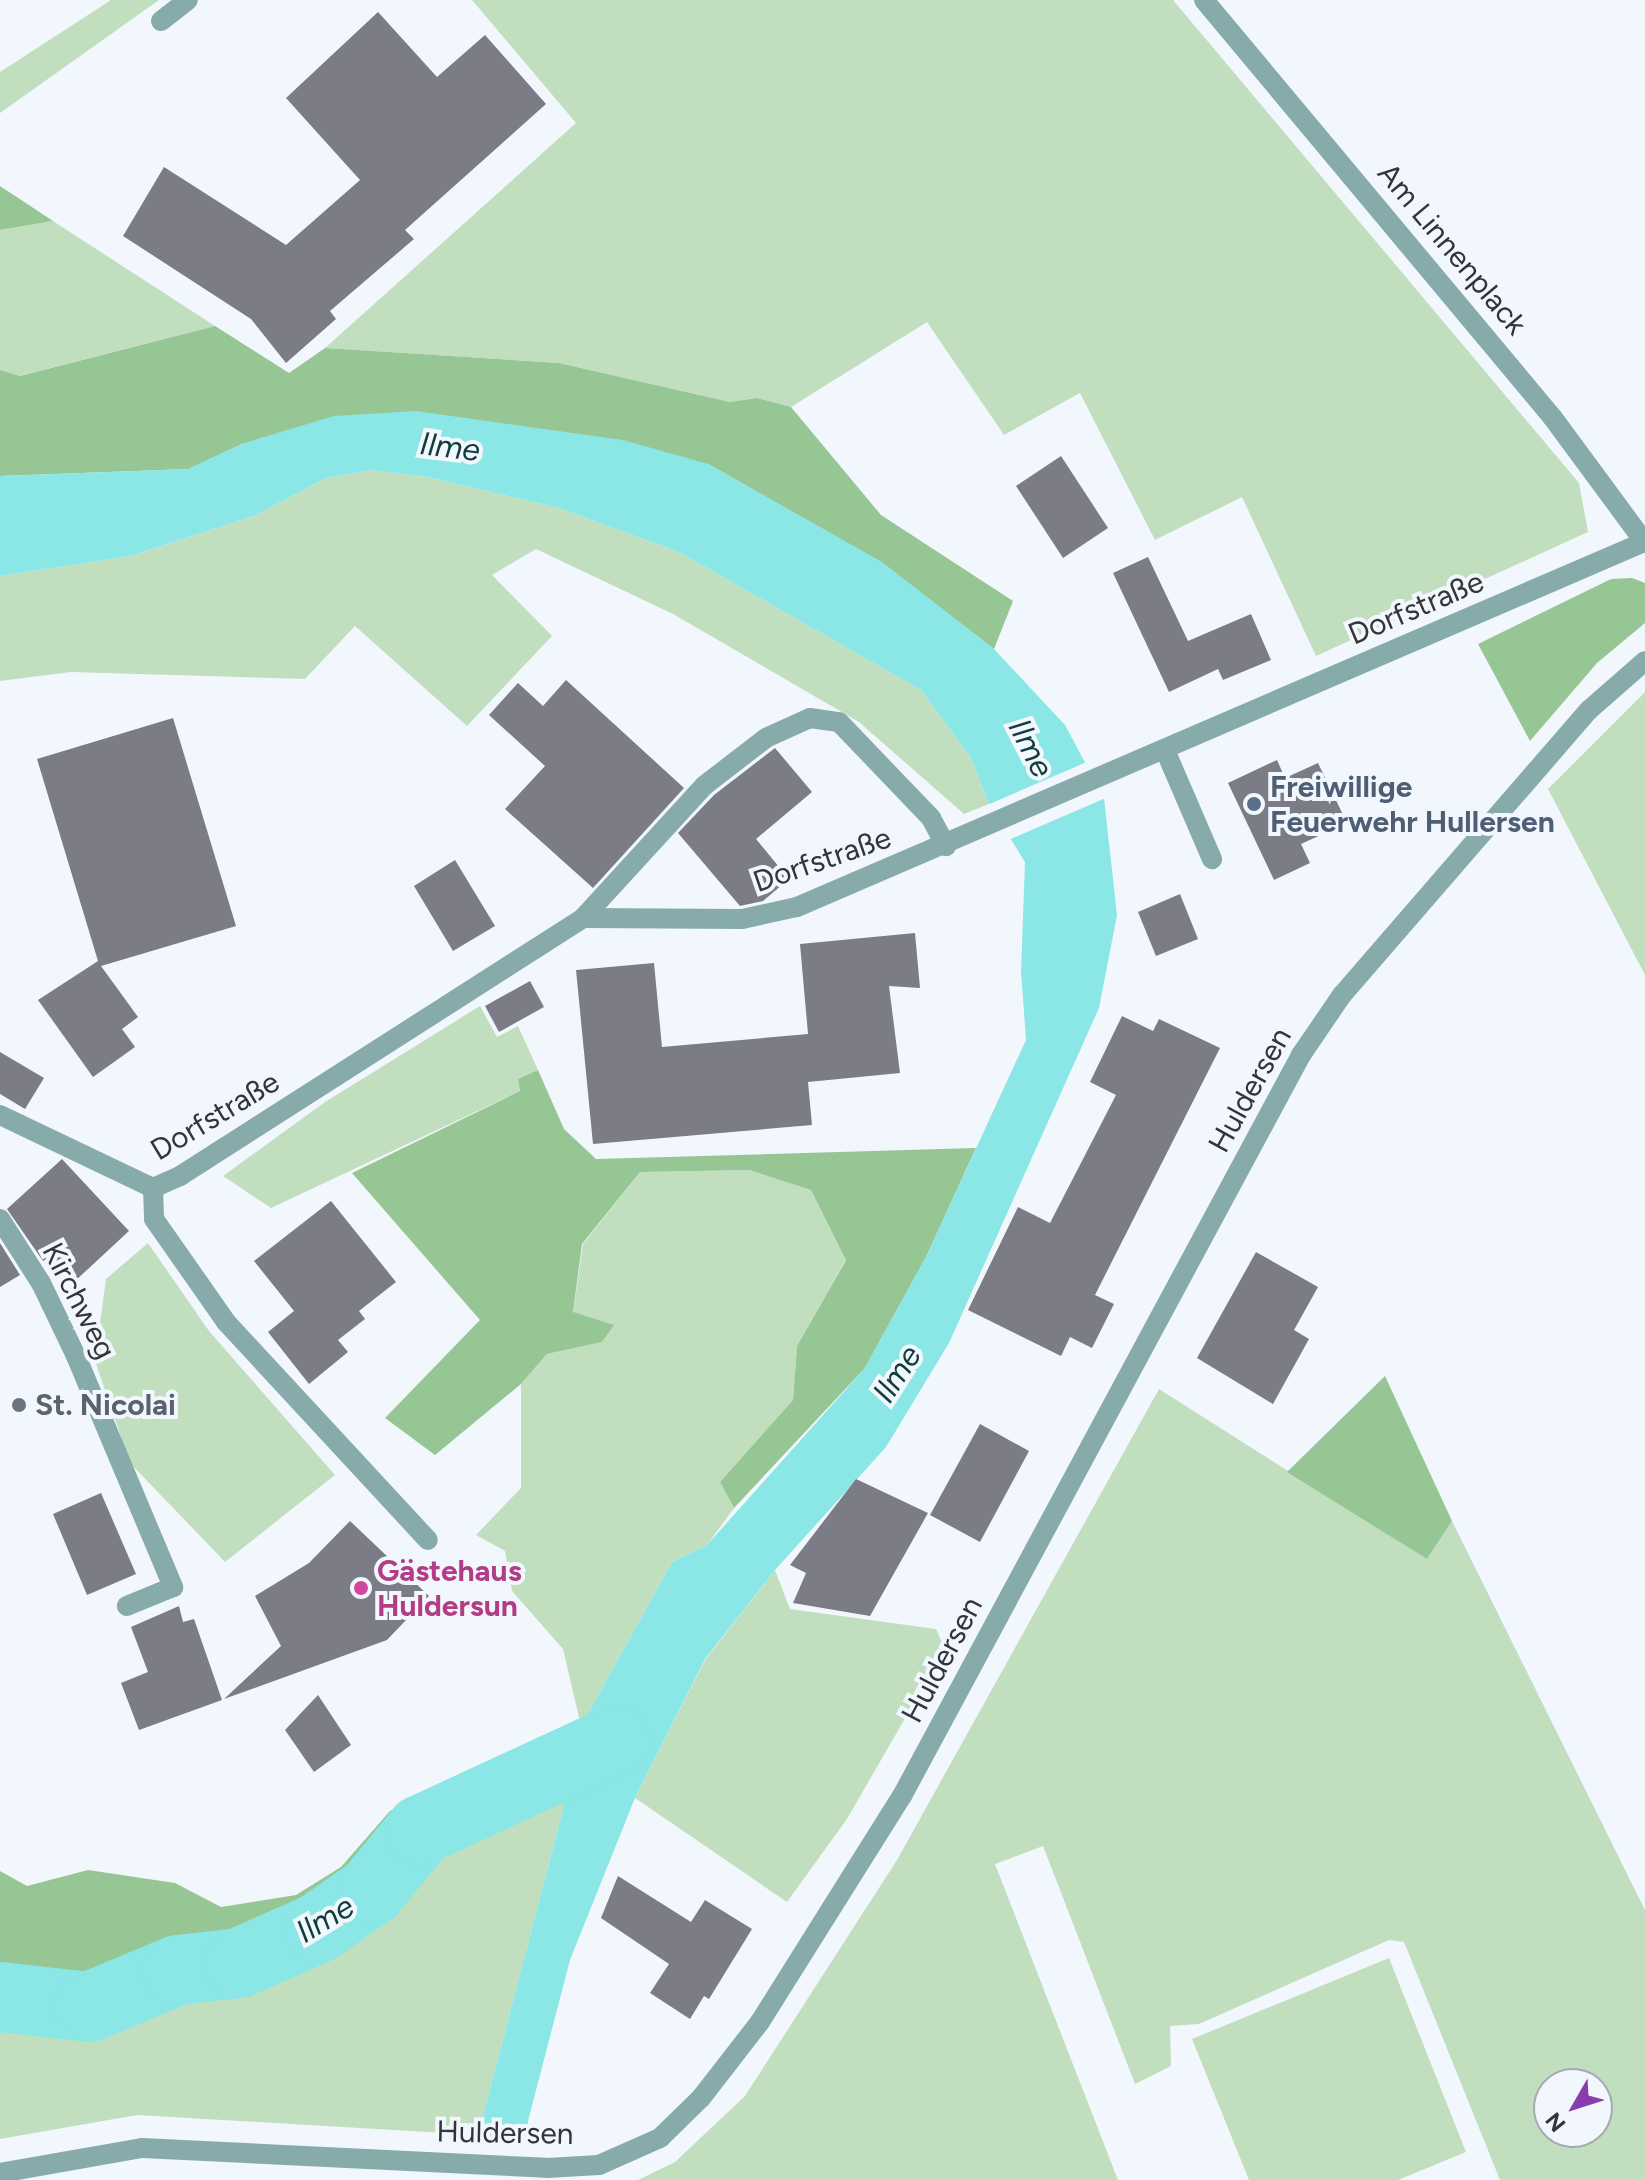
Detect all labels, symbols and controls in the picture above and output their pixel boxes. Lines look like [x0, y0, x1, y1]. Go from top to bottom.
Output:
street label: Am Linnenplack [1370, 156, 1534, 342]
water label: Ilme [418, 424, 482, 470]
street label: Dorfstraße [1343, 563, 1489, 653]
water label: Ilme [1000, 712, 1062, 784]
place label: Freiwillige Feuerwehr Hullersen [1270, 769, 1555, 840]
marker: Freiwillige Feuerwehr Hullersen [1245, 795, 1263, 813]
street label: Dorfstraße [748, 820, 896, 900]
street label: Huldersen [1201, 1021, 1299, 1159]
street label: Dorfstraße [144, 1064, 286, 1168]
street label: Kirchweg [35, 1237, 123, 1365]
water label: Ilme [864, 1338, 930, 1410]
place label: St. Nicolai [35, 1387, 176, 1423]
marker: St. Nicolai [10, 1396, 28, 1414]
place label: Gästehaus Huldersun [377, 1553, 522, 1624]
marker: Gästehaus Huldersun [352, 1579, 370, 1597]
street label: Huldersen [894, 1591, 990, 1729]
water label: Ilme [289, 1887, 361, 1951]
north arrow [1533, 2068, 1613, 2148]
text: N [1540, 2107, 1571, 2137]
street label: Huldersen [436, 2114, 574, 2152]

